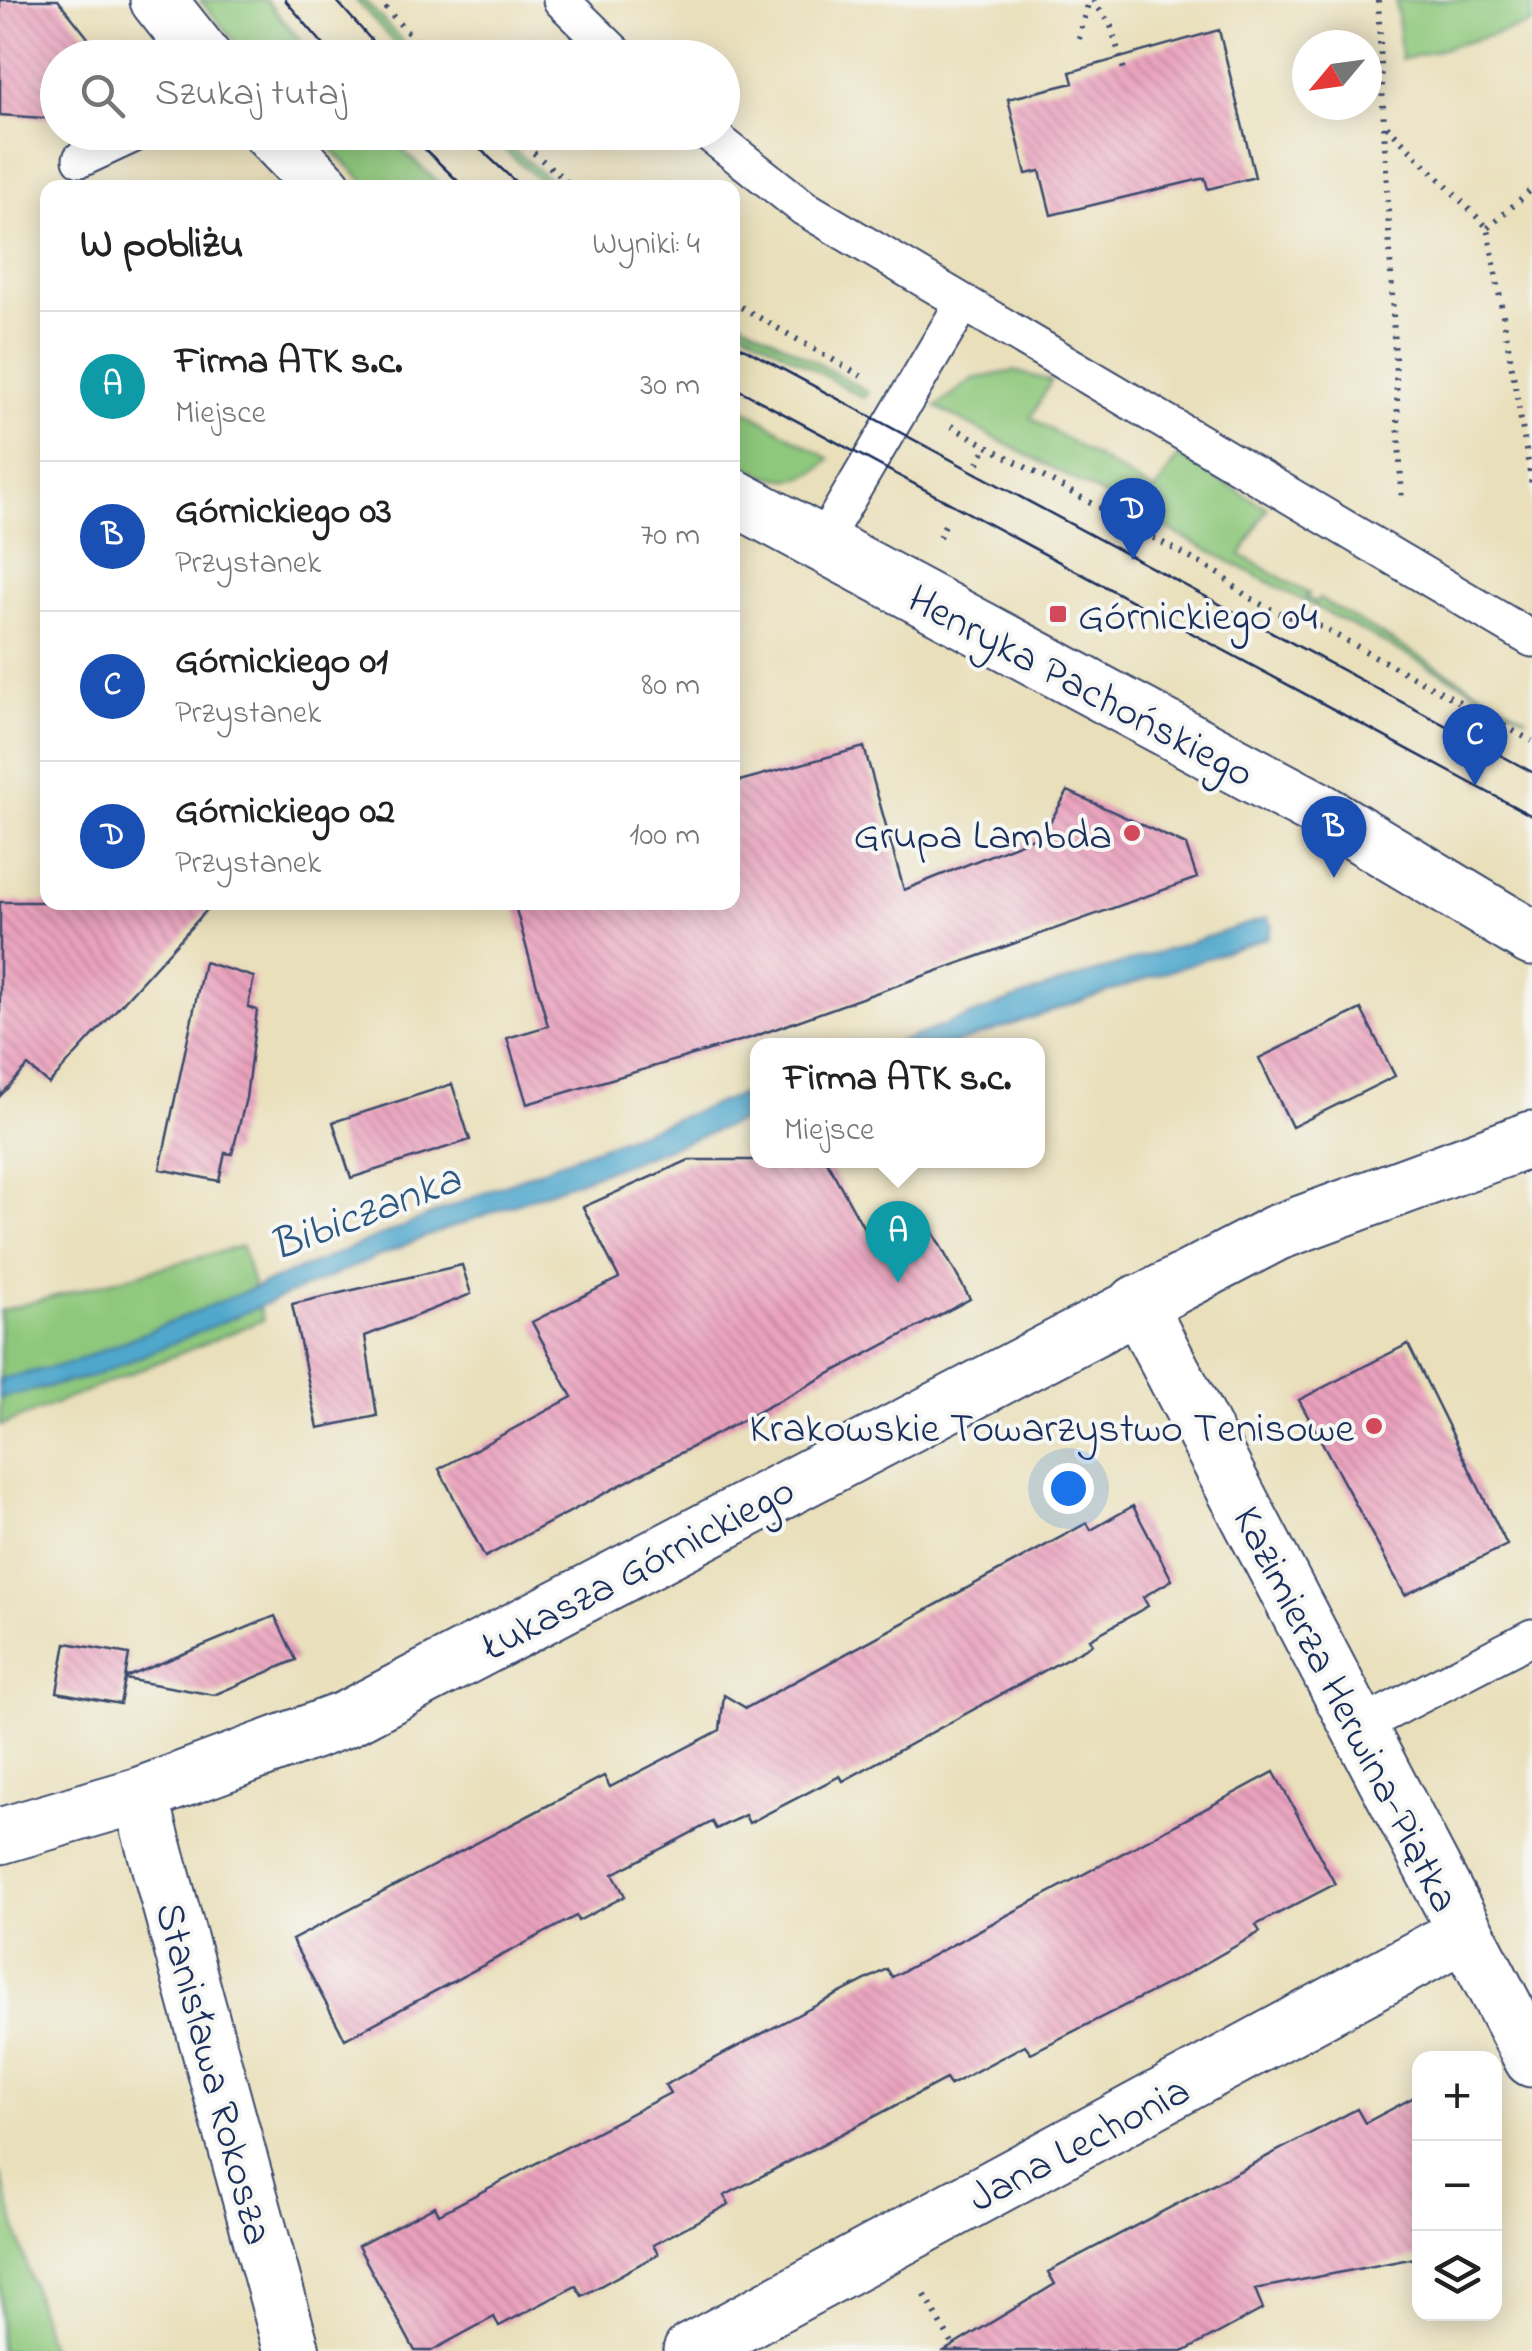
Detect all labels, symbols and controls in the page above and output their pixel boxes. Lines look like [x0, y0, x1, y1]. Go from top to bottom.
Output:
north arrow [1292, 30, 1382, 120]
search box [40, 40, 740, 150]
text: Szukaj tutaj [155, 67, 346, 123]
icon: search [75, 68, 130, 123]
text: W pobliżu [80, 215, 244, 276]
text: Wyniki: 4 [592, 222, 700, 269]
text: Firma ATK s.c. [175, 335, 403, 391]
text: A [103, 363, 122, 410]
text: 30 m [640, 363, 700, 410]
text: Miejsce [175, 391, 266, 438]
pin: D [1100, 478, 1166, 560]
text: Górnickiego 03 [175, 485, 392, 541]
text: B [102, 513, 123, 560]
text: 70 m [640, 513, 700, 560]
text: Przystanek [175, 541, 321, 588]
street label: Henryka Pachońskiego [896, 571, 1264, 805]
place label: Górnickiego 04 [1078, 588, 1318, 649]
marker: Górnickiego 04 [1047, 603, 1069, 625]
text: Górnickiego 01 [175, 635, 388, 691]
text: C [104, 663, 121, 710]
text: 80 m [641, 663, 700, 710]
text: Przystanek [175, 691, 321, 738]
pin: C [1442, 704, 1508, 786]
text: Górnickiego 02 [175, 785, 395, 841]
pin: B [1302, 796, 1366, 878]
place label: Grupa Lambda [853, 807, 1112, 868]
text: D [101, 813, 124, 860]
text: 100 m [629, 813, 700, 860]
marker: Grupa Lambda [1121, 822, 1143, 844]
text: Przystanek [175, 841, 321, 888]
popup [750, 1038, 1045, 1168]
text: Firma ATK s.c. [784, 1052, 1011, 1108]
text: Miejsce [784, 1108, 874, 1155]
water label: Bibiczanka [261, 1148, 471, 1281]
pin: A [866, 1200, 930, 1283]
place label: Krakowskie Towarzystwo Tenisowe [749, 1400, 1354, 1461]
marker: Krakowskie Towarzystwo Tenisowe [1363, 1415, 1385, 1437]
street label: Łukasza Górnickiego [471, 1462, 806, 1679]
your location [1043, 1463, 1094, 1514]
street label: Kazimierza Herwina-Piątka [1215, 1496, 1473, 1924]
street label: Stanisława Rokosza [137, 1896, 287, 2252]
map controls [1412, 2051, 1502, 2321]
button: + [1412, 2051, 1502, 2141]
street label: Jana Lechonia [959, 2062, 1202, 2230]
button: − [1412, 2141, 1502, 2231]
button: layers [1412, 2231, 1502, 2321]

